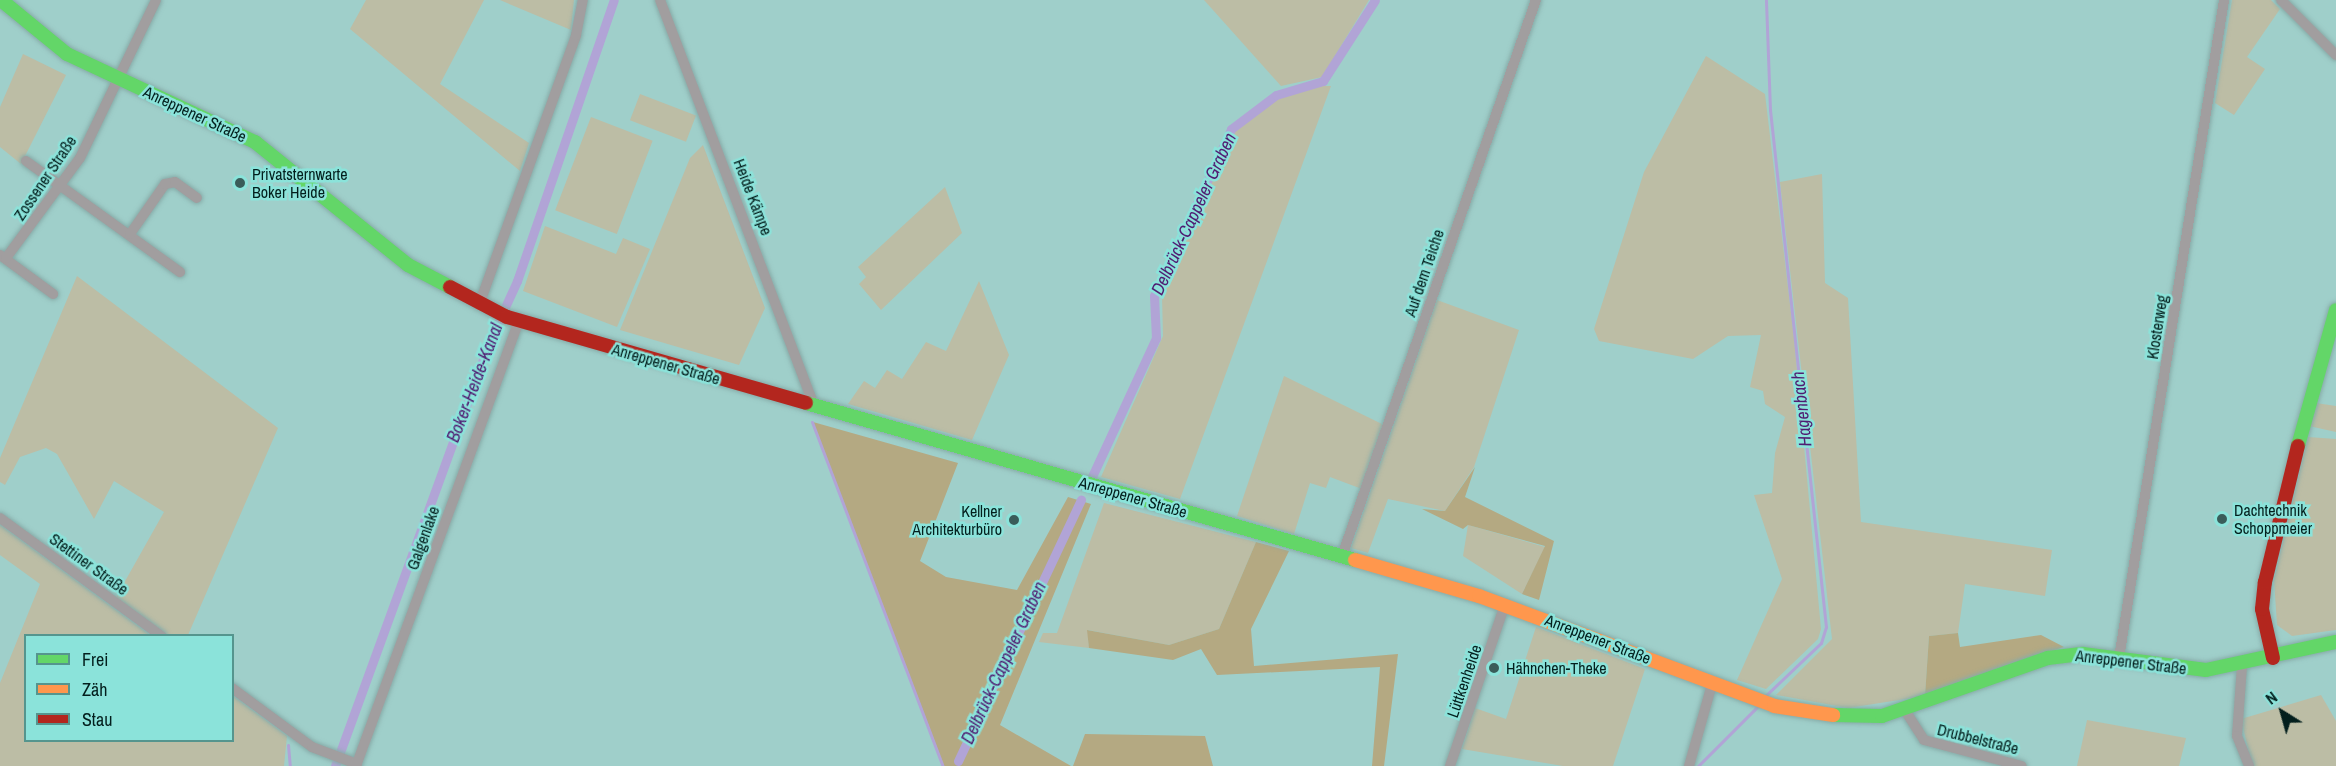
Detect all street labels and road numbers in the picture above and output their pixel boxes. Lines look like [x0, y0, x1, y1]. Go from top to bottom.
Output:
street label: Anreppener Straße [140, 82, 250, 146]
street label: Zossener Straße [10, 132, 80, 224]
street label: Heide Kämpe [730, 156, 776, 238]
street label: Auf dem Teiche [1400, 227, 1448, 319]
street label: Klosterweg [2142, 293, 2172, 361]
street label: Anreppener Straße [610, 339, 722, 389]
street label: Anreppener Straße [1077, 472, 1189, 522]
street label: Galgenlake [403, 504, 443, 572]
street label: Stettiner Straße [46, 529, 132, 599]
street label: Anreppener Straße [1542, 610, 1654, 668]
street label: Lüttkenheide [1443, 642, 1485, 720]
street label: Anreppener Straße [2074, 646, 2188, 678]
street label: Drubbelstraße [1935, 720, 2021, 758]

